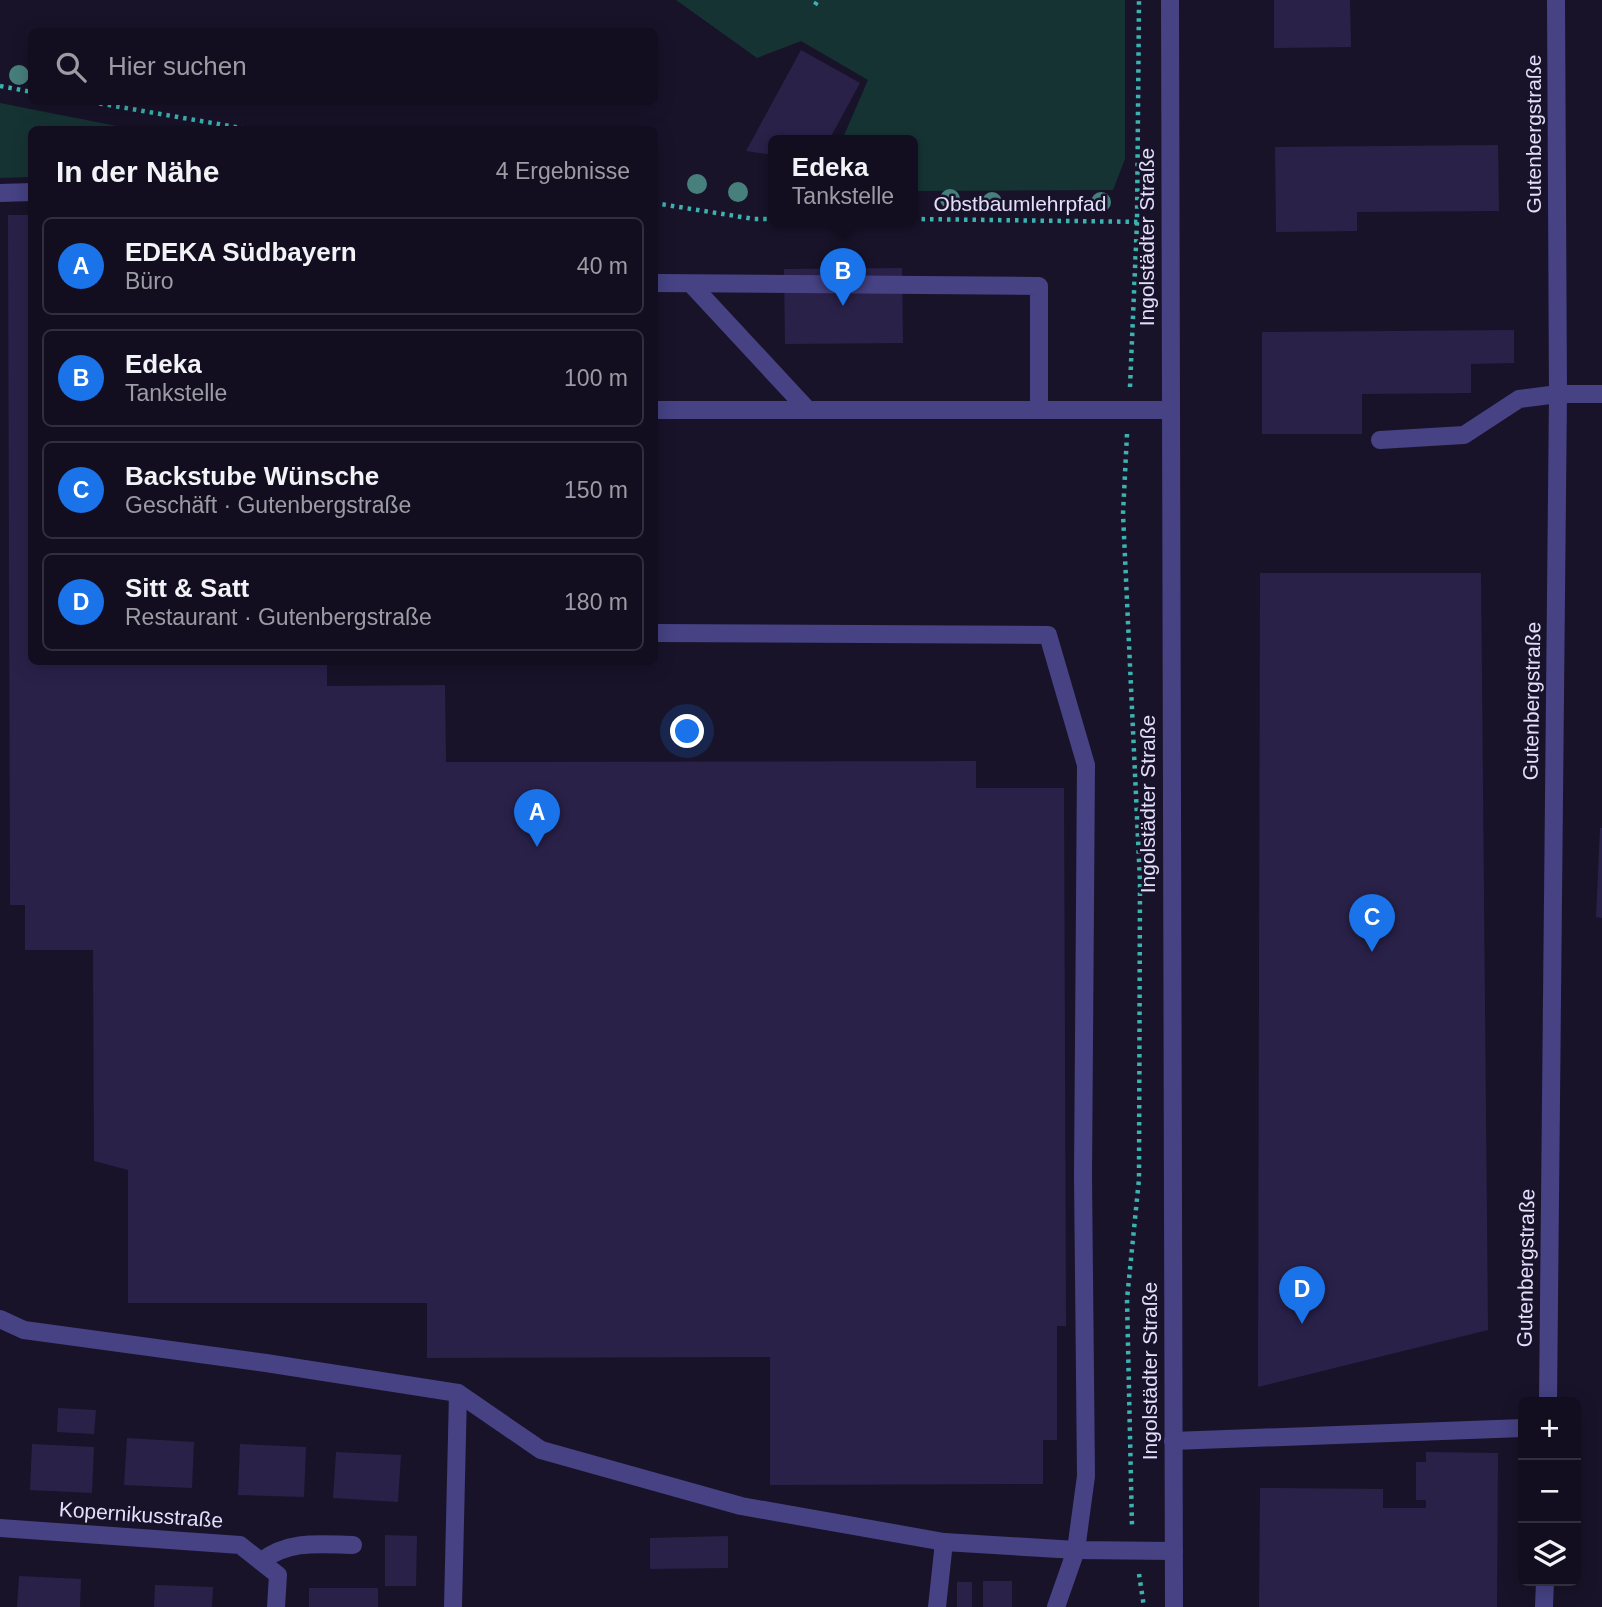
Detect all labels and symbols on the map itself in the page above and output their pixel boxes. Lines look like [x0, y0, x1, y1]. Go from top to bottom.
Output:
street label: Gutenbergstraße [1522, 55, 1545, 213]
street label: Ingolstädter Straße [1135, 148, 1158, 326]
street label: Obstbaumlehrpfad [934, 192, 1106, 215]
pin: B [820, 248, 866, 306]
street label: Gutenbergstraße [1519, 621, 1544, 781]
your location [670, 714, 704, 748]
street label: Ingolstädter Straße [1136, 715, 1159, 893]
pin: A [514, 789, 560, 847]
pin: C [1349, 894, 1395, 952]
street label: Gutenbergstraße [1513, 1188, 1538, 1348]
pin: D [1279, 1266, 1325, 1324]
street label: Ingolstädter Straße [1138, 1282, 1161, 1460]
street label: Kopernikusstraße [58, 1497, 224, 1532]

